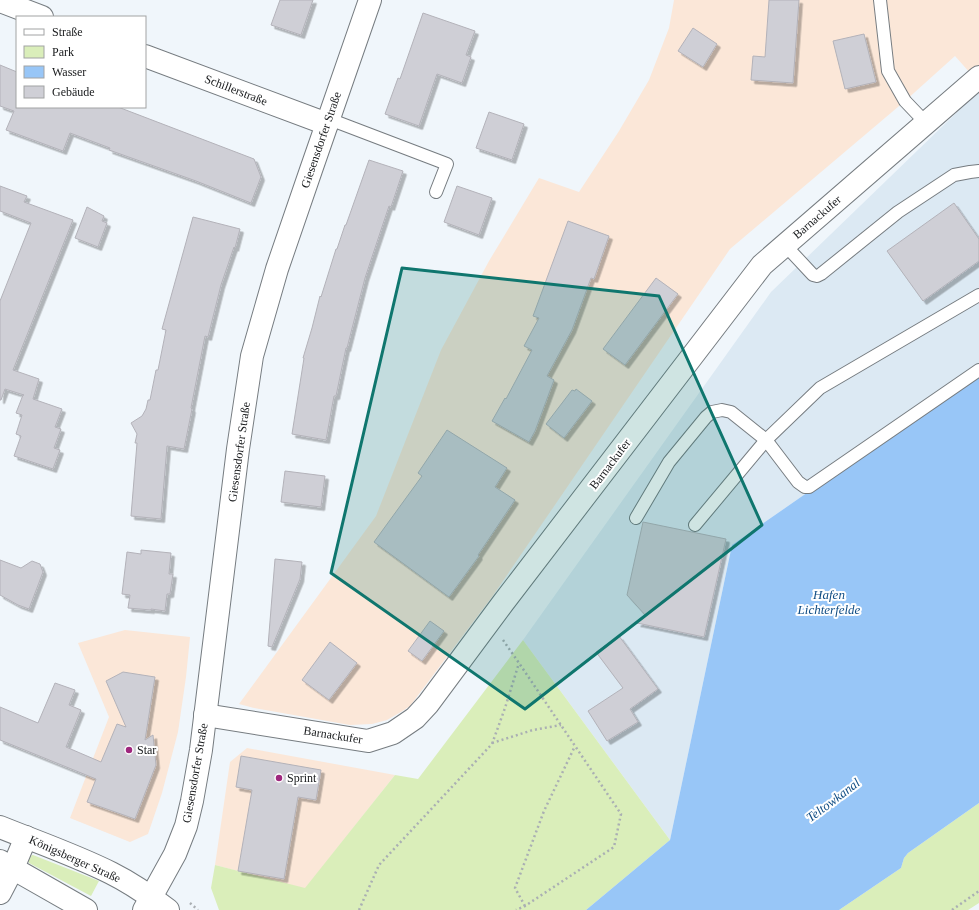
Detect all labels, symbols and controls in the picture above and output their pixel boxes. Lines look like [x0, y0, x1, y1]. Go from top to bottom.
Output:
legend [16, 16, 146, 108]
text: Straße [52, 25, 83, 39]
text: Park [52, 45, 74, 59]
text: Wasser [52, 65, 86, 79]
street label: Schillerstraße [203, 72, 269, 108]
text: Gebäude [52, 85, 95, 99]
street label: Giesensdorfer Straße [298, 90, 344, 190]
street label: Barnackufer [790, 192, 844, 242]
street label: Giesensdorfer Straße [225, 401, 253, 503]
street label: Barnackufer [587, 436, 633, 492]
water label: Hafen Lichterfelde [797, 587, 861, 617]
street label: Giesensdorfer Straße [179, 722, 211, 824]
street label: Barnackufer [303, 723, 363, 747]
place label: Star [137, 743, 156, 757]
marker: Star [124, 745, 134, 755]
place label: Sprint [287, 771, 317, 785]
marker: Sprint [274, 773, 284, 783]
water label: Teltowkanal [803, 775, 863, 825]
street label: Königsberger Straße [27, 833, 123, 885]

